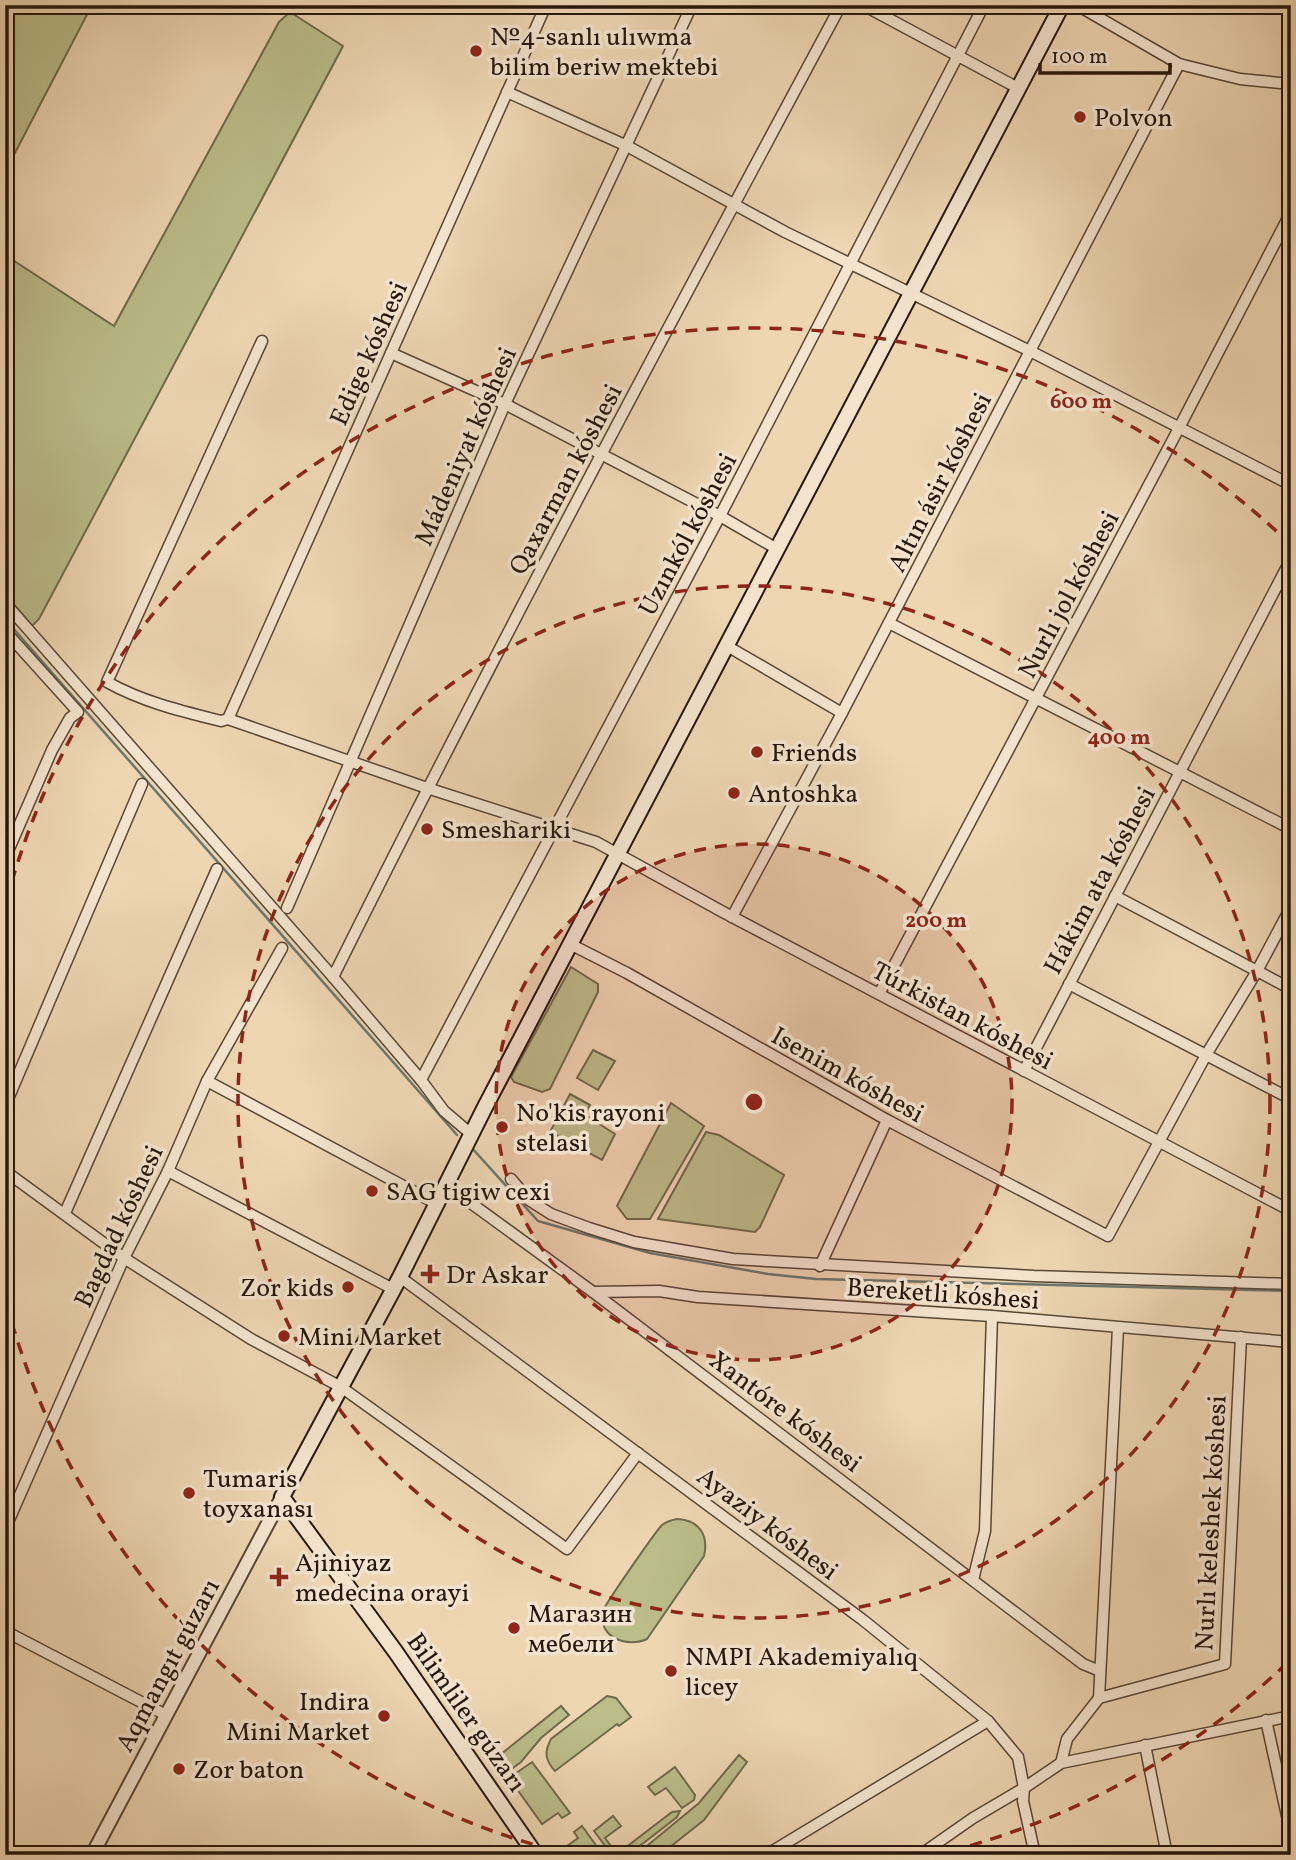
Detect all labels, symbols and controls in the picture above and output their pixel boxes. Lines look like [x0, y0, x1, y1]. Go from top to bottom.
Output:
place label: №4-sanlı ulıwma bilim beriw mektebi [490, 20, 718, 86]
scale bar [1040, 32, 1170, 76]
marker: №4-sanlı ulıwma bilim beriw mektebi [468, 43, 484, 59]
text: 100 m [1051, 43, 1108, 72]
place label: Polvon [1094, 101, 1173, 137]
marker: Polvon [1072, 109, 1088, 125]
street label: Edige kóshesi [322, 276, 418, 432]
street label: Mádeniyat kóshesi [407, 342, 527, 552]
street label: Qaxarman kóshesi [501, 378, 632, 582]
street label: Altın ásir kóshesi [880, 387, 1002, 579]
text: 600 m [1050, 388, 1112, 417]
street label: Uzınkól kóshesi [631, 447, 747, 623]
street label: Nurlı jol kóshesi [1010, 505, 1129, 685]
text: 400 m [1088, 724, 1150, 753]
place label: Friends [771, 736, 857, 772]
marker: Friends [749, 744, 765, 760]
place label: Antoshka [748, 777, 858, 813]
street label: Hákim ata kóshesi [1036, 781, 1166, 981]
marker: Antoshka [726, 785, 742, 801]
place label: Smeshariki [441, 813, 571, 849]
marker: Smeshariki [419, 821, 435, 837]
text: 200 m [905, 907, 967, 936]
street label: Túrkistan kóshesi [865, 954, 1059, 1080]
street label: Isenim kóshesi [764, 1019, 930, 1133]
centre of rings [742, 1090, 766, 1114]
place label: No'kis rayoni stelasi [516, 1096, 665, 1162]
marker: No'kis rayoni stelasi [494, 1119, 510, 1135]
street label: Bagdad kóshesi [66, 1140, 173, 1314]
place label: SAG tigiw cexi [386, 1175, 550, 1211]
marker: SAG tigiw cexi [364, 1183, 380, 1199]
place label: Dr Askar [446, 1258, 549, 1294]
marker: Dr Askar [420, 1264, 440, 1284]
street label: Bereketli kóshesi [845, 1270, 1041, 1320]
place label: Zor kids [240, 1271, 334, 1307]
marker: Zor kids [340, 1279, 356, 1295]
place label: Mini Market [298, 1320, 442, 1356]
marker: Mini Market [276, 1328, 292, 1344]
street label: Xantóre kóshesi [701, 1343, 868, 1482]
street label: Nurlı keleshek kóshesi [1187, 1394, 1237, 1652]
street label: Ayaziy kóshesi [689, 1459, 845, 1590]
place label: Tumaris toyxanası [203, 1462, 313, 1528]
marker: Tumaris toyxanası [181, 1485, 197, 1501]
place label: Ajiniyaz medecina orayi [295, 1546, 469, 1612]
marker: Ajiniyaz medecina orayi [269, 1567, 289, 1587]
street label: Aqmangıt gúzarı [108, 1573, 230, 1759]
place label: Магазин мебели [528, 1597, 632, 1663]
marker: Магазин мебели [506, 1620, 522, 1636]
street label: Bilimliler gúzarı [397, 1626, 534, 1800]
place label: NMPI Akademiyalıq licey [685, 1640, 918, 1706]
marker: NMPI Akademiyalıq licey [663, 1663, 679, 1679]
place label: Indira Mini Market [226, 1685, 370, 1751]
marker: Indira Mini Market [376, 1708, 392, 1724]
place label: Zor baton [193, 1753, 304, 1789]
marker: Zor baton [171, 1761, 187, 1777]

